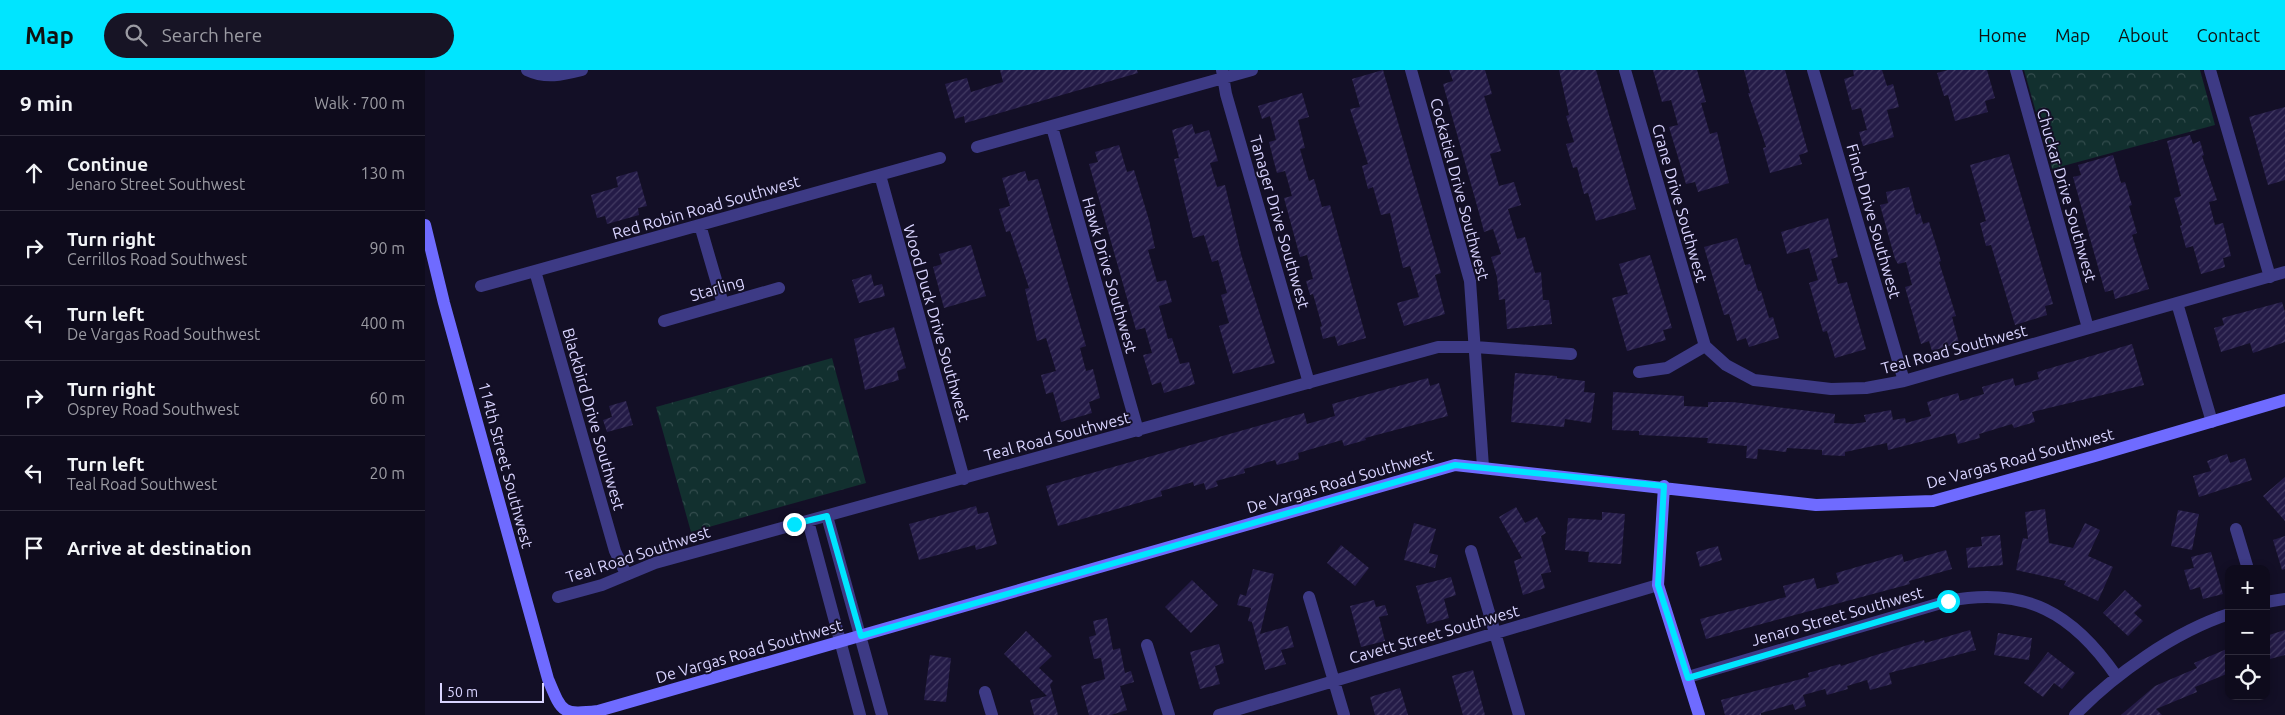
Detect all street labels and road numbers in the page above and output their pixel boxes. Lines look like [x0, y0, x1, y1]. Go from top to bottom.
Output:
street label: Cockatiel Drive Southwest [1427, 96, 1493, 283]
street label: Chuckar Drive Southwest [2034, 106, 2101, 285]
street label: Crane Drive Southwest [1649, 122, 1711, 285]
street label: Tanager Drive Southwest [1247, 133, 1314, 312]
street label: Finch Drive Southwest [1843, 142, 1905, 301]
street label: Red Robin Road Southwest [610, 171, 803, 242]
street label: Hawk Drive Southwest [1079, 195, 1141, 356]
street label: Wood Duck Drive Southwest [900, 222, 974, 424]
street label: Starling [688, 272, 746, 304]
street label: Teal Road Southwest [1879, 321, 2030, 377]
street label: Blackbird Drive Southwest [559, 326, 629, 513]
street label: 114th Street Southwest [475, 380, 537, 551]
street label: Teal Road Southwest [982, 408, 1133, 464]
street label: De Vargas Road Southwest [1924, 424, 2116, 492]
street label: De Vargas Road Southwest [1245, 446, 1436, 516]
street label: Teal Road Southwest [564, 522, 713, 586]
street label: Jenaro Street Southwest [1749, 583, 1926, 649]
street label: Cavett Street Southwest [1347, 601, 1522, 667]
street label: De Vargas Road Southwest [654, 616, 845, 686]

